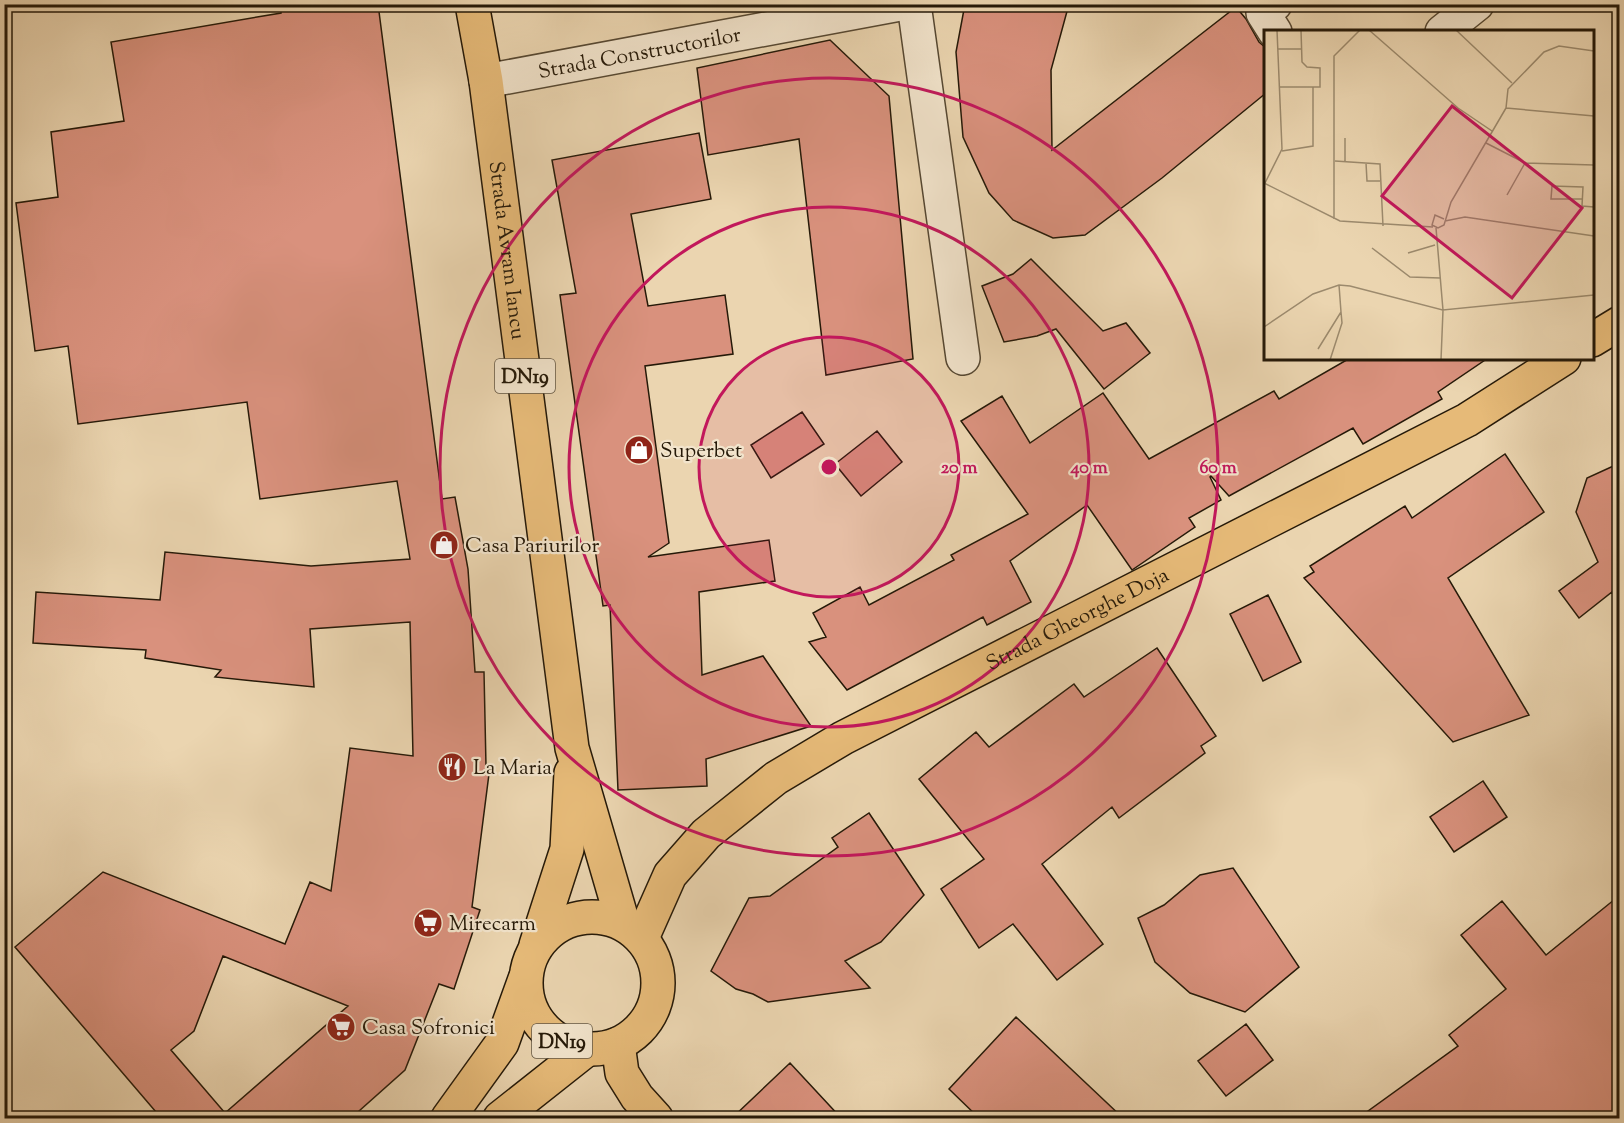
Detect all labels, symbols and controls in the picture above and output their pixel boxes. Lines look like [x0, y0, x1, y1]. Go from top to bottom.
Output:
street label: Strada Constructorilor [536, 21, 744, 88]
inset map [1264, 30, 1594, 360]
street label: Strada Avram Iancu [479, 160, 532, 342]
road number: DN19 [495, 359, 555, 393]
shop icon: Superbet [623, 434, 655, 466]
place label: Superbet [660, 437, 742, 467]
text: 20 m [941, 456, 977, 482]
text: 40 m [1069, 456, 1108, 482]
text: 60 m [1199, 456, 1237, 482]
centre of rings [819, 457, 839, 477]
shop icon: Casa Pariurilor [428, 529, 460, 561]
place label: Casa Pariurilor [465, 532, 599, 562]
street label: Strada Gheorghe Doja [981, 561, 1175, 680]
restaurant icon: La Maria [436, 751, 468, 783]
place label: La Maria [473, 754, 552, 784]
supermarket icon: Mirecarm [412, 907, 444, 939]
place label: Mirecarm [449, 910, 536, 940]
supermarket icon: Casa Sofronici [325, 1011, 357, 1043]
place label: Casa Sofronici [362, 1014, 495, 1044]
road number: DN19 [532, 1024, 592, 1058]

